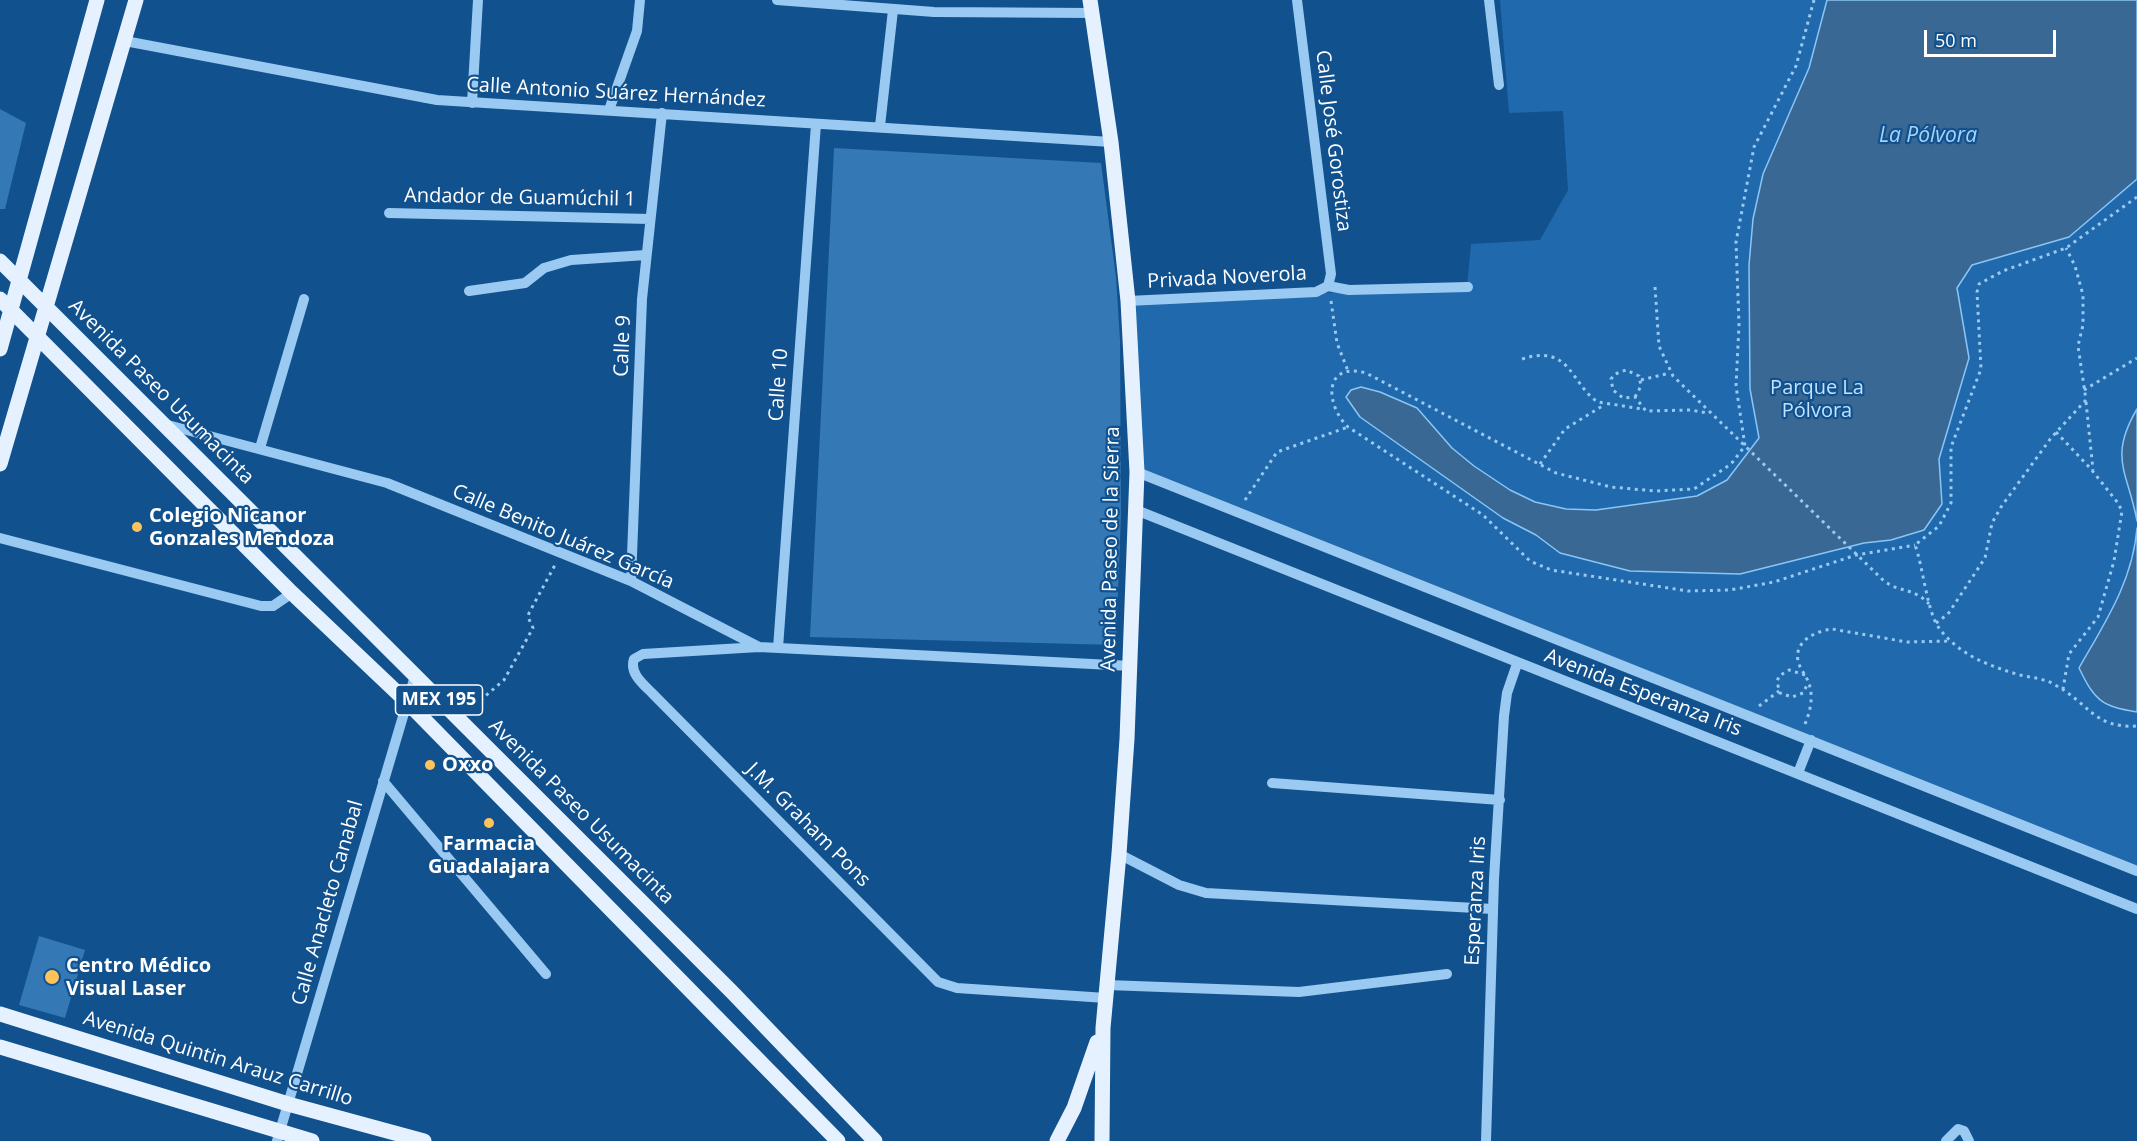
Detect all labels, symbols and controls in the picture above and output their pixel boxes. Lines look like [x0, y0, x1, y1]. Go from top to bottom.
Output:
scale bar [1927, 18, 2059, 56]
text: 50 m [1935, 28, 1977, 52]
street label: Calle José Gorostiza [1310, 49, 1356, 233]
street label: Calle Antonio Suárez Hernández [466, 73, 766, 113]
water label: La Pólvora [1879, 123, 1977, 149]
street label: Andador de Guamúchil 1 [404, 184, 636, 212]
street label: Privada Noverola [1147, 262, 1307, 294]
street label: Avenida Paseo Usumacinta [63, 294, 259, 490]
street label: Calle 9 [610, 315, 636, 377]
street label: Calle 10 [764, 348, 794, 422]
park label: Parque La Pólvora [1770, 376, 1864, 423]
street label: Avenida Paseo de la Sierra [1097, 426, 1125, 672]
street label: Calle Benito Juárez García [449, 479, 677, 595]
place label: Colegio Nicanor Gonzales Mendoza [149, 504, 335, 551]
marker: Colegio Nicanor Gonzales Mendoza [130, 520, 144, 534]
street label: Avenida Esperanza Iris [1541, 644, 1745, 742]
road number: MEX 195 [396, 685, 482, 715]
street label: Avenida Paseo Usumacinta [483, 714, 679, 910]
place label: Oxxo [442, 753, 493, 777]
marker: Oxxo [423, 758, 437, 772]
street label: J.M. Graham Pons [741, 758, 875, 892]
street label: Calle Anacleto Canabal [287, 798, 369, 1008]
marker: Farmacia Guadalajara [482, 816, 496, 830]
place label: Farmacia Guadalajara [428, 832, 550, 879]
street label: Esperanza Iris [1461, 836, 1491, 966]
place label: Centro Médico Visual Laser [66, 954, 211, 1001]
marker: Centro Médico Visual Laser [43, 968, 61, 986]
street label: Avenida Quintin Arauz Carrillo [80, 1007, 356, 1111]

